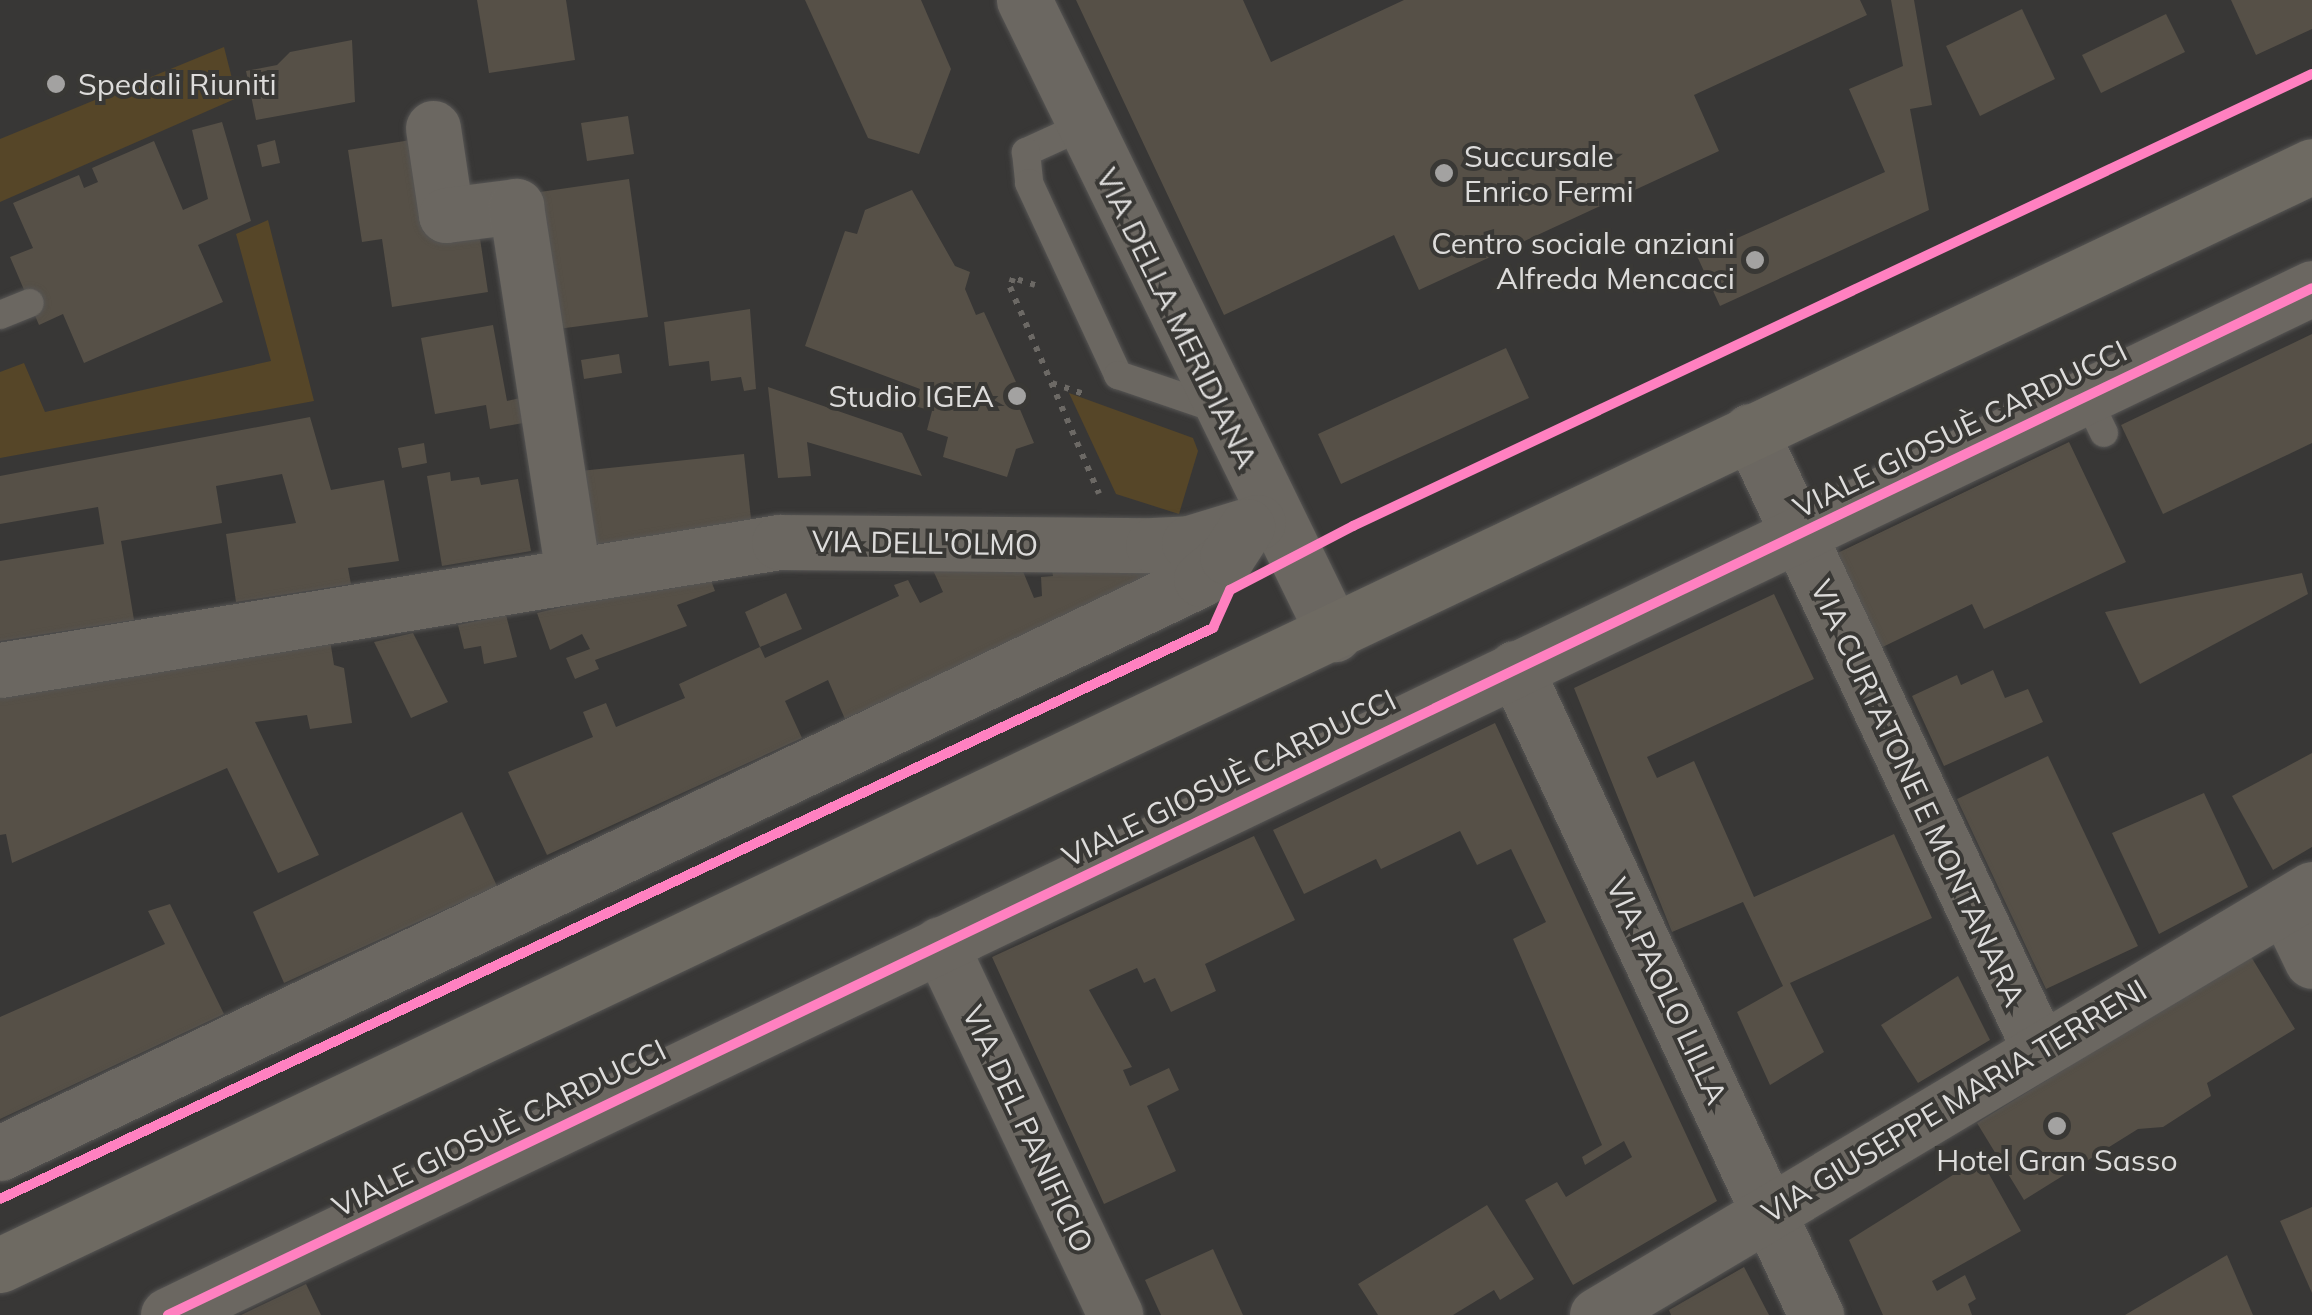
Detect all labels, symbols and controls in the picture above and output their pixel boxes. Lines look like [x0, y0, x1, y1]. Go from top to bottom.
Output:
place label: Spedali Riuniti [78, 66, 277, 102]
marker: Spedali Riuniti [43, 71, 69, 97]
place label: Succursale Enrico Fermi [1464, 138, 1634, 208]
street label: VIA DELLA MERIDIANA [1089, 162, 1265, 474]
marker: Succursale Enrico Fermi [1433, 162, 1455, 184]
place label: Centro sociale anziani Alfreda Mencacci [1431, 225, 1735, 296]
marker: Centro sociale anziani Alfreda Mencacci [1744, 249, 1766, 271]
street label: VIALE GIOSUÈ CARDUCCI [1787, 332, 2133, 526]
place label: Studio IGEA [828, 378, 994, 414]
marker: Studio IGEA [1004, 383, 1030, 409]
street label: VIA DELL'OLMO [812, 523, 1038, 563]
street label: VIA CURTATONE E MONTANARA [1803, 574, 2033, 1012]
street label: VIALE GIOSUÈ CARDUCCI [1056, 681, 1402, 875]
street label: VIA PAOLO LILLA [1599, 872, 1735, 1110]
street label: VIA GIUSEPPE MARIA TERRENI [1755, 972, 2153, 1230]
street label: VIA DEL PANIFICIO [955, 1000, 1101, 1258]
street label: VIALE GIOSUÈ CARDUCCI [326, 1031, 672, 1225]
marker: Hotel Gran Sasso [2046, 1115, 2068, 1137]
place label: Hotel Gran Sasso [1936, 1142, 2178, 1178]

